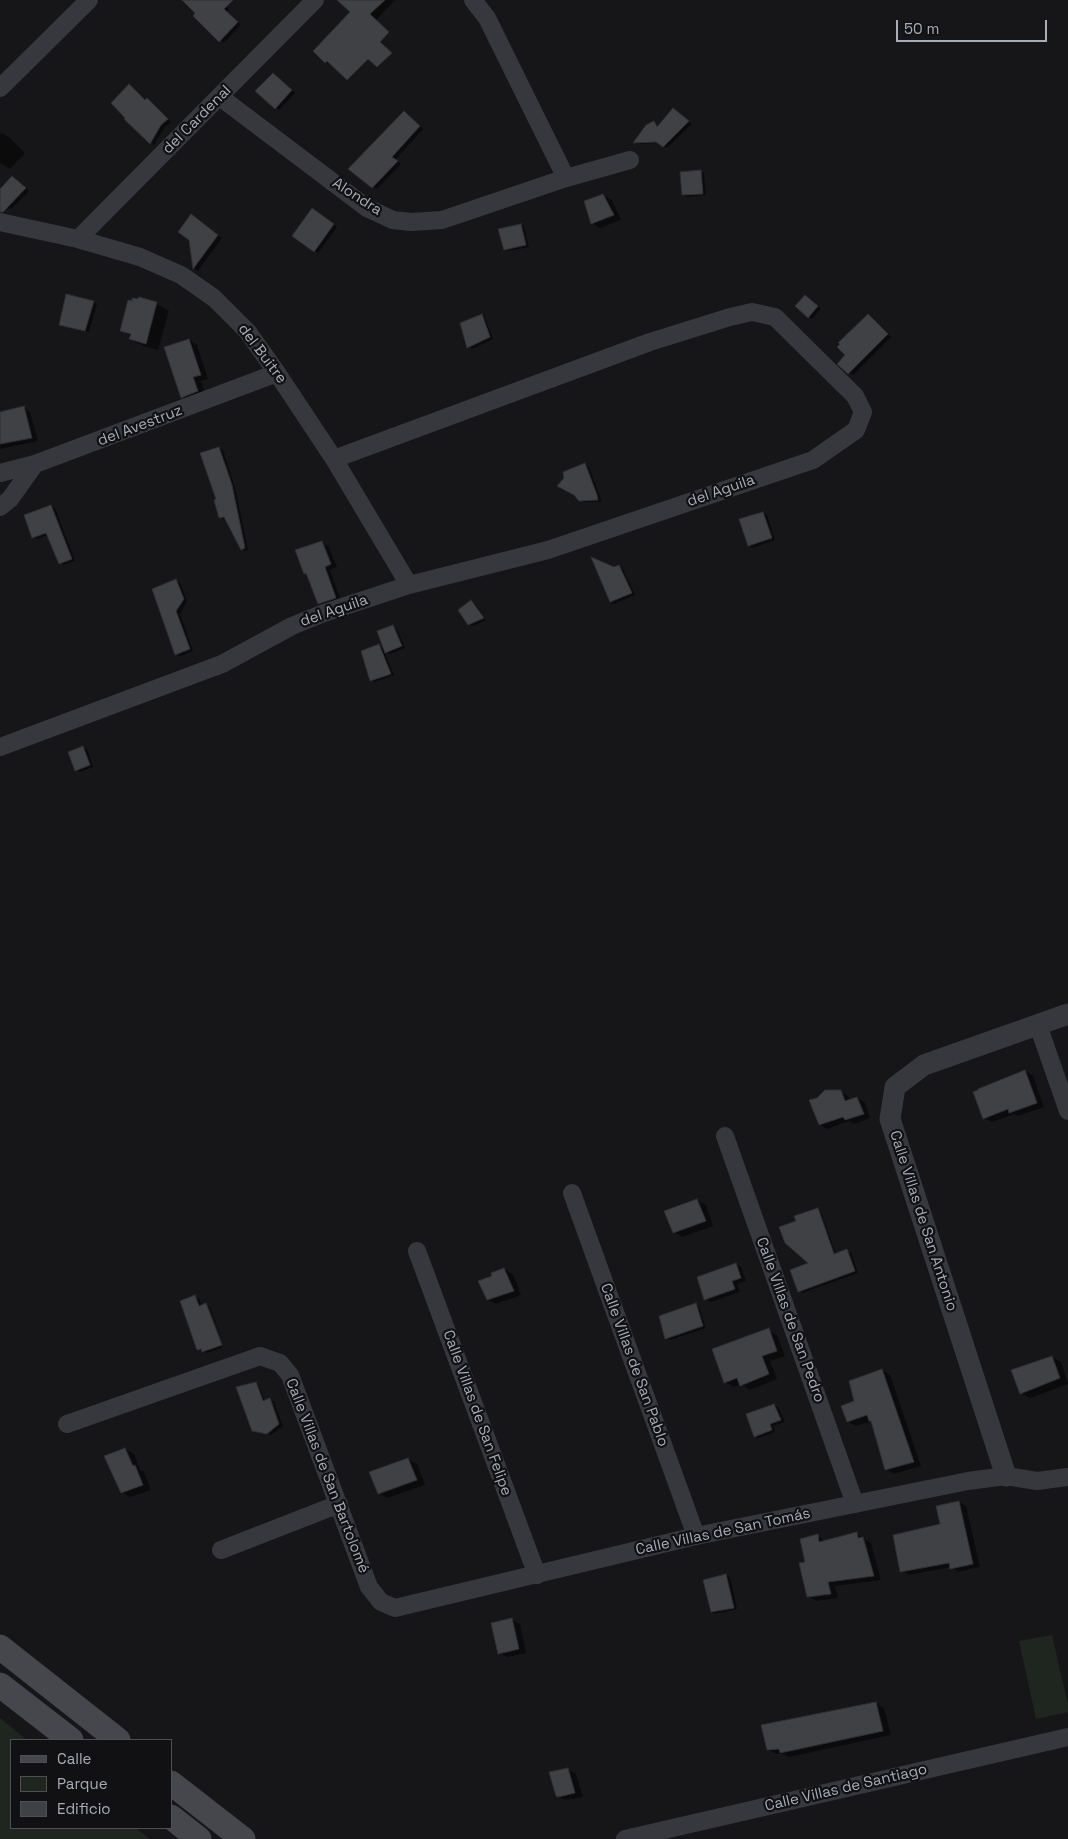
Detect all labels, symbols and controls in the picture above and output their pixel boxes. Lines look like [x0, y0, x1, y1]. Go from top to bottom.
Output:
scale bar [898, 10, 1049, 42]
text: 50 m [904, 19, 939, 38]
street label: del Cardenal [159, 82, 235, 158]
street label: Alondra [329, 174, 385, 220]
street label: del Buitre [234, 321, 290, 387]
street label: del Avestruz [95, 402, 185, 450]
street label: del Aguila [685, 471, 757, 511]
street label: del Aguila [298, 591, 370, 631]
street label: Calle Villas de San Antonio [885, 1128, 961, 1314]
street label: Calle Villas de San Pedro [752, 1235, 828, 1405]
street label: Calle Villas de San Pablo [596, 1281, 672, 1449]
street label: Calle Villas de San Felipe [439, 1328, 515, 1498]
street label: Calle Villas de San Bartolomé [281, 1376, 373, 1576]
street label: Calle Villas de San Tomás [634, 1505, 812, 1559]
legend [10, 1739, 172, 1829]
text: Calle [57, 1749, 92, 1768]
street label: Calle Villas de Santiago [763, 1761, 929, 1815]
text: Parque [57, 1774, 108, 1793]
text: Edificio [57, 1799, 111, 1818]

